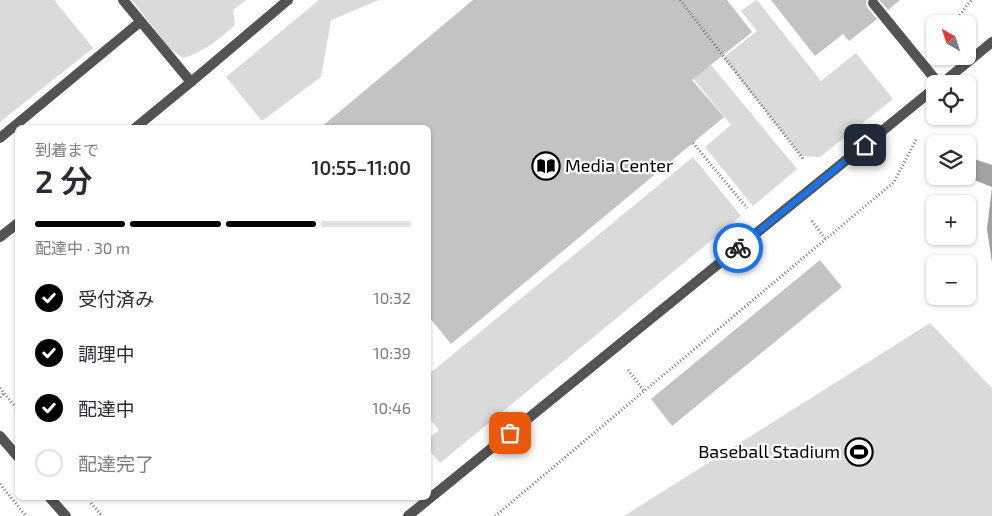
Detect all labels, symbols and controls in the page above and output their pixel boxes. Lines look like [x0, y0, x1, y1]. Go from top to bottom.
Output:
north arrow [926, 15, 976, 65]
map controls [926, 15, 976, 305]
button: locate [926, 75, 976, 125]
pin [844, 124, 886, 166]
icon: home [851, 131, 879, 159]
button: layers [926, 135, 976, 185]
text: 到着まで [35, 140, 99, 159]
library icon: Media Center [531, 151, 561, 181]
place label: Media Center [565, 154, 673, 176]
text: 10:55–11:00 [311, 156, 411, 179]
text: 2 分 [35, 161, 92, 199]
button: + [926, 195, 976, 245]
courier [713, 223, 763, 273]
icon: bike [724, 234, 752, 262]
text: 配達中 · 30 m [35, 238, 130, 257]
button: − [926, 255, 976, 305]
icon: check [35, 284, 63, 312]
text: 受付済み [78, 287, 154, 310]
text: 10:32 [373, 288, 411, 307]
icon: check [35, 339, 63, 367]
text: 調理中 [78, 342, 135, 365]
text: 10:39 [373, 343, 411, 362]
icon: check [35, 394, 63, 422]
text: 配達中 [78, 397, 135, 420]
text: 10:46 [372, 398, 411, 417]
pin [489, 412, 531, 454]
icon: bag [496, 419, 524, 447]
sports icon: Baseball Stadium [844, 437, 874, 467]
place label: Baseball Stadium [698, 440, 840, 462]
text: 配達完了 [78, 452, 154, 475]

